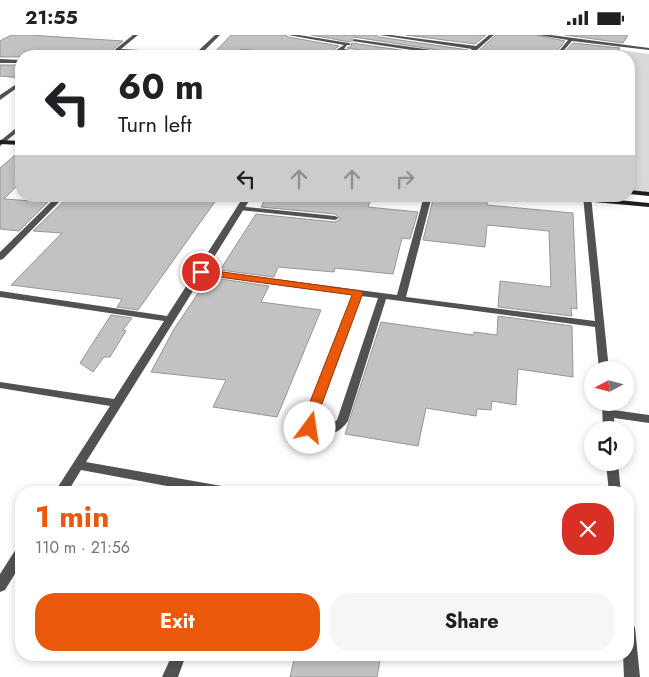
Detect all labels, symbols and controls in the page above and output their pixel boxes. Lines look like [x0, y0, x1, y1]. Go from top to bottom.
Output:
text: 21:55 [25, 4, 78, 31]
text: 60 m [118, 62, 204, 112]
icon: left [35, 70, 100, 135]
text: Turn left [118, 108, 192, 140]
icon: left [232, 165, 260, 193]
icon: ahead [285, 165, 313, 193]
icon: ahead [338, 165, 366, 193]
icon: right [391, 165, 419, 193]
pin [180, 251, 222, 293]
icon: arrive [187, 258, 215, 286]
north arrow [584, 361, 634, 411]
map controls [584, 361, 634, 471]
position arrow [283, 401, 335, 453]
button: sound [584, 421, 634, 471]
text: 1 min [35, 495, 109, 538]
button: close [562, 503, 614, 555]
text: 110 m · 21:56 [35, 536, 130, 559]
button: Exit [35, 593, 320, 651]
button: Share [330, 593, 614, 651]

